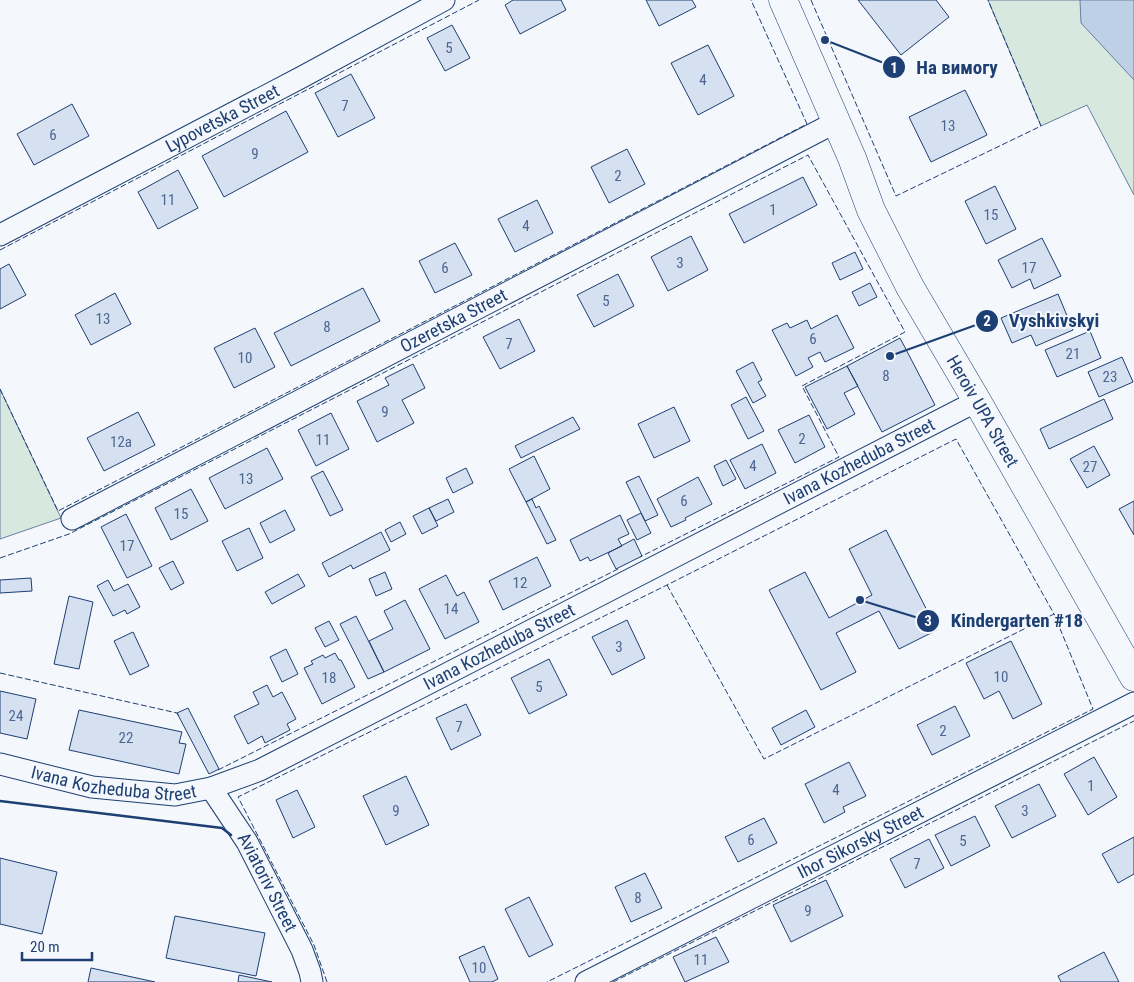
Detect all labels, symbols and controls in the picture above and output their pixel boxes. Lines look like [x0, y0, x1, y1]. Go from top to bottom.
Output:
house number: 5 [445, 39, 453, 57]
callout: На вимогу [882, 50, 1008, 84]
text: На вимогу [916, 56, 998, 79]
text: 1 [890, 59, 898, 77]
house number: 4 [699, 71, 707, 89]
street label: Lypovetska Street [162, 80, 283, 157]
house number: 7 [341, 97, 349, 115]
house number: 13 [941, 117, 955, 135]
house number: 6 [49, 126, 57, 144]
house number: 9 [251, 145, 259, 163]
house number: 2 [614, 167, 622, 185]
house number: 11 [161, 191, 175, 209]
house number: 1 [769, 201, 777, 219]
house number: 15 [984, 206, 998, 224]
house number: 4 [522, 217, 530, 235]
house number: 3 [676, 254, 684, 272]
house number: 6 [441, 259, 449, 277]
house number: 17 [1022, 259, 1036, 277]
street label: Ozeretska Street [396, 284, 510, 357]
house number: 5 [602, 292, 610, 310]
callout: Vyshkivskyi [974, 304, 1110, 338]
text: Vyshkivskyi [1009, 309, 1099, 332]
house number: 13 [96, 310, 110, 328]
text: 2 [983, 312, 991, 330]
house number: 8 [323, 318, 331, 336]
house number: 6 [809, 330, 817, 348]
house number: 7 [505, 335, 513, 353]
house number: 21 [1066, 345, 1080, 363]
house number: 10 [238, 349, 252, 367]
street label: Heroiv UPA Street [942, 351, 1023, 471]
house number: 8 [882, 367, 890, 385]
house number: 23 [1103, 368, 1117, 386]
house number: 9 [381, 403, 389, 421]
street label: Ivana Kozheduba Street [780, 414, 938, 509]
house number: 2 [798, 430, 806, 448]
house number: 11 [316, 431, 330, 449]
house number: 12а [110, 433, 132, 451]
house number: 4 [749, 457, 757, 475]
house number: 27 [1083, 458, 1097, 476]
house number: 13 [239, 470, 253, 488]
house number: 6 [680, 492, 688, 510]
house number: 15 [174, 505, 188, 523]
house number: 17 [120, 537, 134, 555]
house number: 12 [513, 574, 527, 592]
street label: Ivana Kozheduba Street [420, 599, 578, 694]
house number: 14 [444, 600, 458, 618]
callout: Kindergarten #18 [916, 604, 1093, 638]
text: Kindergarten #18 [951, 609, 1083, 632]
text: 3 [924, 612, 932, 630]
house number: 3 [615, 638, 623, 656]
house number: 10 [994, 668, 1008, 686]
house number: 18 [322, 669, 336, 687]
house number: 5 [535, 678, 543, 696]
house number: 24 [9, 707, 23, 725]
house number: 7 [455, 718, 463, 736]
house number: 2 [939, 722, 947, 740]
house number: 22 [119, 729, 133, 747]
street label: Ivana Kozheduba Street [29, 761, 198, 805]
house number: 1 [1087, 777, 1095, 795]
house number: 4 [832, 781, 840, 799]
street label: Ihor Sikorsky Street [794, 801, 927, 883]
house number: 9 [392, 802, 400, 820]
house number: 3 [1021, 802, 1029, 820]
street label: Aviatoriv Street [234, 828, 302, 935]
house number: 6 [747, 831, 755, 849]
house number: 5 [959, 832, 967, 850]
house number: 7 [913, 855, 921, 873]
house number: 8 [634, 889, 642, 907]
house number: 9 [804, 902, 812, 920]
scale bar [22, 930, 92, 962]
text: 20 m [30, 938, 60, 956]
house number: 11 [694, 951, 708, 969]
house number: 10 [472, 959, 486, 977]

